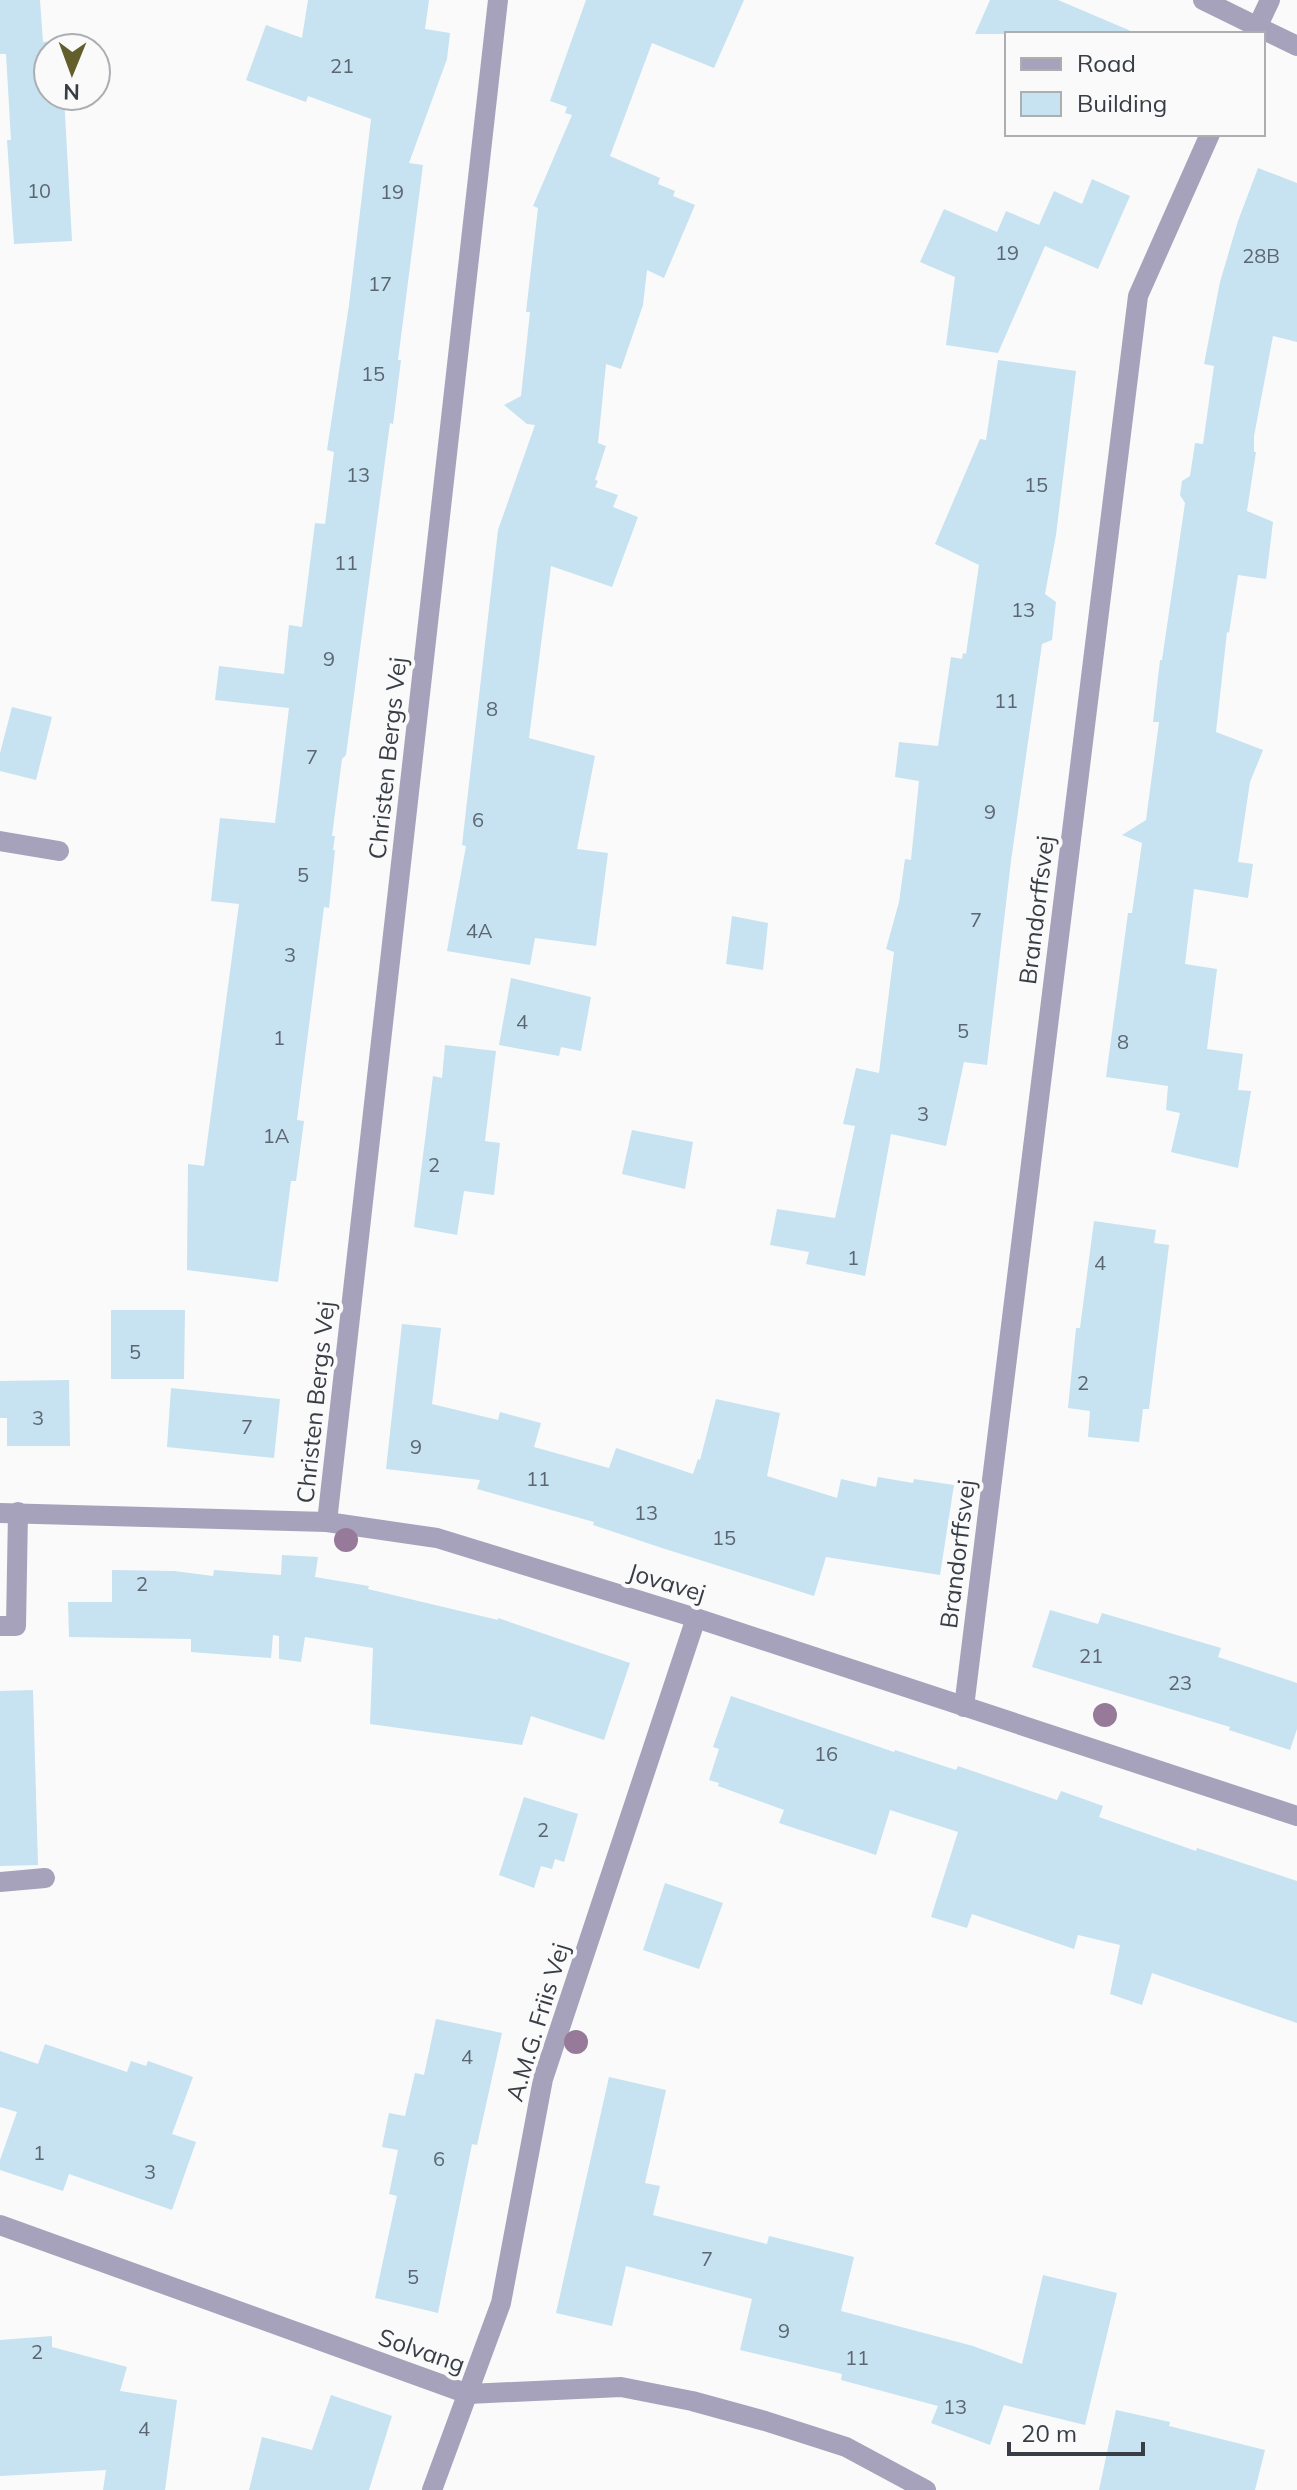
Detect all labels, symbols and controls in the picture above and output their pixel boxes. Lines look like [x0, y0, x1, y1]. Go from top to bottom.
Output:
north arrow [32, 32, 112, 112]
legend [1005, 32, 1265, 136]
text: Road [1077, 48, 1136, 78]
house number: 21 [330, 53, 354, 78]
text: N [63, 78, 80, 106]
text: Building [1077, 88, 1167, 118]
house number: 10 [27, 178, 51, 203]
house number: 19 [380, 179, 404, 204]
house number: 19 [995, 240, 1019, 265]
house number: 28B [1242, 243, 1280, 268]
house number: 17 [368, 271, 392, 296]
house number: 15 [361, 361, 385, 386]
house number: 13 [346, 462, 370, 487]
house number: 15 [1024, 472, 1048, 497]
house number: 11 [334, 550, 358, 575]
house number: 13 [1011, 597, 1035, 622]
house number: 9 [323, 646, 335, 671]
street label: Christen Bergs Vej [361, 655, 413, 861]
house number: 11 [994, 688, 1018, 713]
house number: 8 [486, 696, 498, 721]
house number: 7 [306, 744, 318, 769]
house number: 9 [984, 799, 996, 824]
house number: 6 [472, 807, 484, 832]
street label: Brandorffsvej [1012, 834, 1060, 986]
house number: 5 [297, 862, 309, 887]
house number: 7 [970, 907, 982, 932]
house number: 4A [466, 918, 493, 943]
house number: 3 [284, 942, 296, 967]
house number: 4 [516, 1009, 528, 1034]
house number: 5 [957, 1018, 969, 1043]
house number: 1 [273, 1025, 285, 1050]
house number: 8 [1117, 1029, 1129, 1054]
house number: 3 [917, 1101, 929, 1126]
house number: 1A [263, 1123, 290, 1148]
house number: 2 [428, 1152, 440, 1177]
house number: 1 [847, 1245, 859, 1270]
house number: 4 [1094, 1250, 1106, 1275]
street label: Christen Bergs Vej [289, 1299, 341, 1505]
house number: 5 [129, 1339, 141, 1364]
house number: 2 [1077, 1370, 1089, 1395]
house number: 3 [32, 1405, 44, 1430]
house number: 7 [241, 1414, 253, 1439]
house number: 9 [410, 1434, 422, 1459]
house number: 11 [526, 1466, 550, 1491]
street label: Brandorffsvej [933, 1478, 981, 1630]
house number: 13 [634, 1500, 658, 1525]
house number: 15 [712, 1525, 736, 1550]
street label: Jovavej [625, 1556, 709, 1608]
house number: 2 [136, 1571, 148, 1596]
house number: 21 [1079, 1643, 1103, 1668]
house number: 23 [1168, 1670, 1192, 1695]
house number: 16 [814, 1741, 838, 1766]
house number: 2 [537, 1817, 549, 1842]
street label: A.M.G. Friis Vej [499, 1939, 575, 2105]
house number: 4 [461, 2044, 473, 2069]
house number: 1 [33, 2140, 45, 2165]
house number: 6 [433, 2146, 445, 2171]
house number: 3 [144, 2159, 156, 2184]
house number: 7 [701, 2246, 713, 2271]
house number: 5 [407, 2264, 419, 2289]
house number: 9 [778, 2318, 790, 2343]
street label: Solvang [375, 2321, 469, 2379]
house number: 2 [31, 2339, 43, 2364]
house number: 11 [845, 2345, 869, 2370]
house number: 13 [943, 2394, 967, 2419]
scale bar [1009, 2406, 1143, 2456]
house number: 4 [138, 2416, 150, 2441]
text: 20 m [1021, 2418, 1077, 2448]

